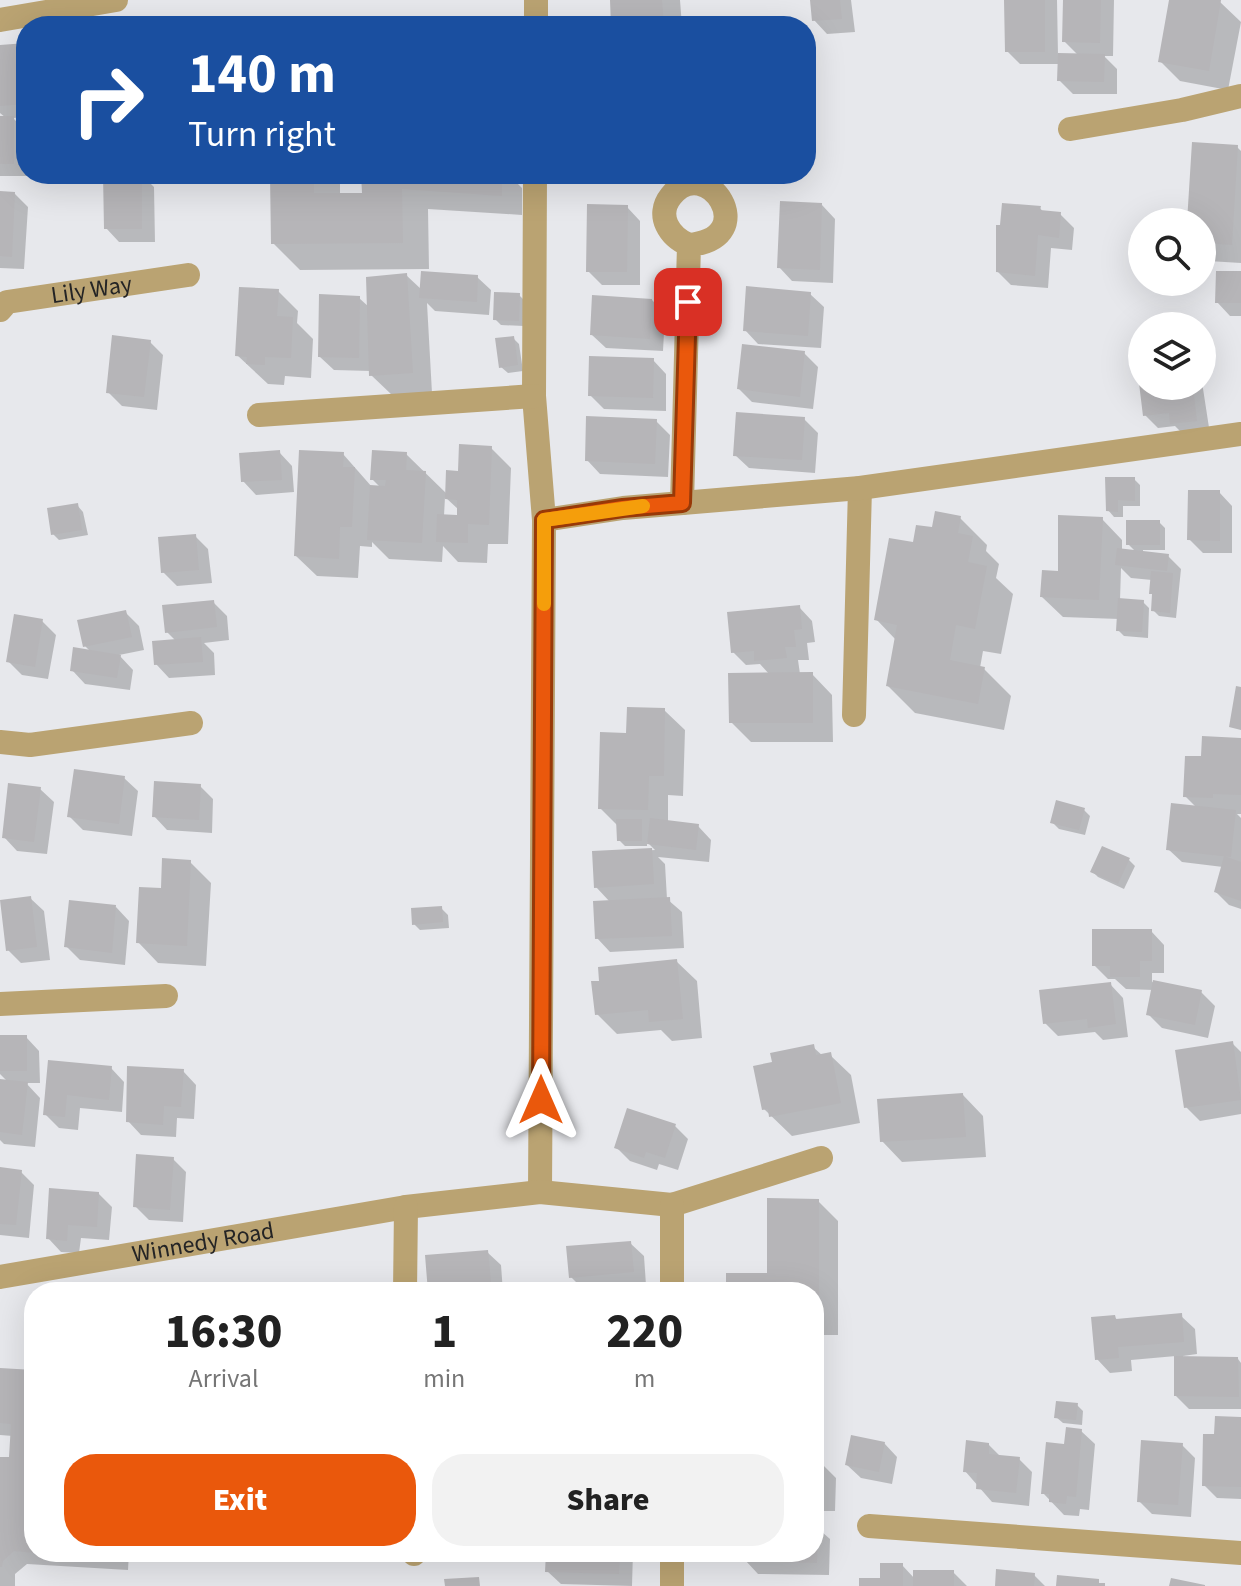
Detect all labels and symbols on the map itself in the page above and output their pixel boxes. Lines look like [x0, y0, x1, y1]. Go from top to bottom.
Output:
street label: Lily Way [49, 266, 134, 313]
pin [654, 268, 722, 336]
position arrow [499, 1058, 583, 1142]
street label: Winnedy Road [129, 1213, 277, 1271]

